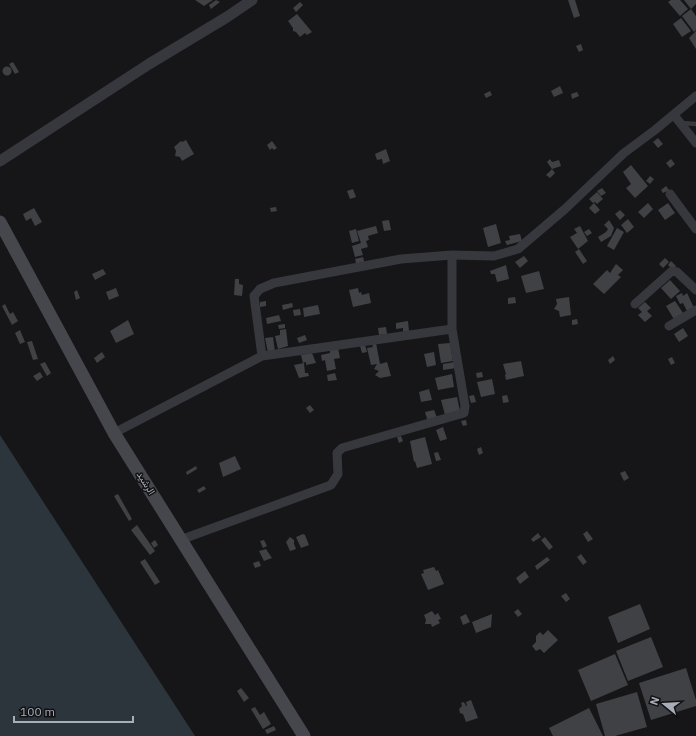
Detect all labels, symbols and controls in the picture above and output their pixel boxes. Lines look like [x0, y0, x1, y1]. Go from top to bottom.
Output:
street label: الرشيد [134, 469, 158, 497]
north arrow [644, 684, 684, 724]
text: N [647, 695, 662, 707]
scale bar [14, 698, 133, 724]
text: 100 m [20, 704, 55, 719]

